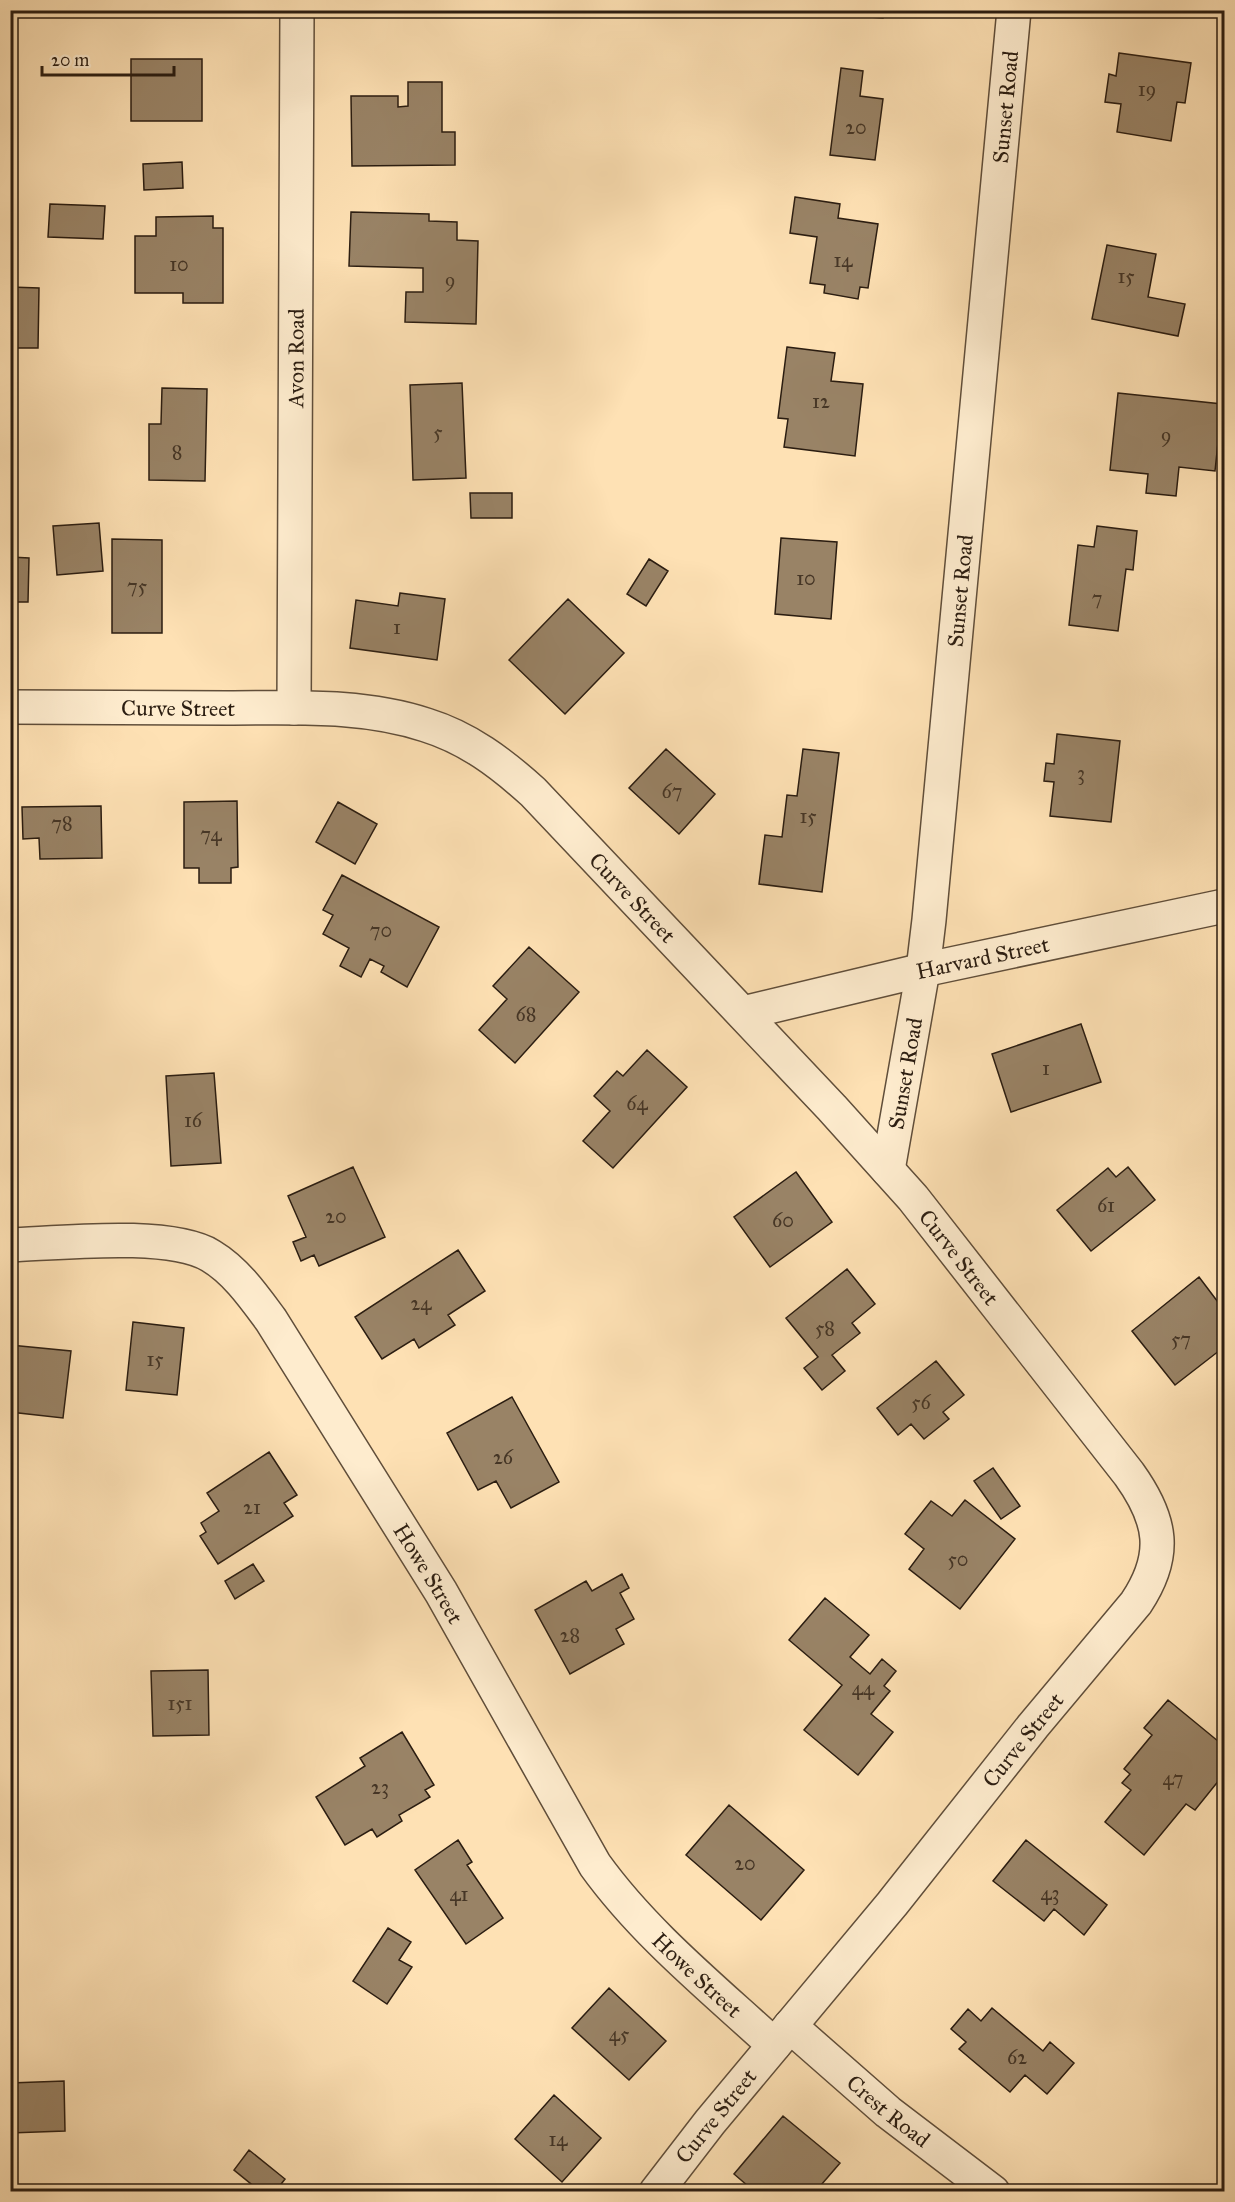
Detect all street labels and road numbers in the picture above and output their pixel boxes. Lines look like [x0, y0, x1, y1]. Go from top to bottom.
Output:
street label: Sunset Road [986, 49, 1024, 164]
street label: Avon Road [282, 308, 309, 409]
street label: Sunset Road [941, 533, 978, 648]
street label: Curve Street [121, 694, 235, 722]
street label: Curve Street [584, 847, 682, 948]
street label: Harvard Street [914, 930, 1052, 985]
street label: Sunset Road [882, 1016, 928, 1131]
street label: Curve Street [913, 1204, 1005, 1310]
street label: Howe Street [388, 1518, 470, 1628]
street label: Curve Street [977, 1687, 1070, 1793]
street label: Howe Street [647, 1926, 748, 2023]
street label: Curve Street [670, 2063, 763, 2169]
street label: Crest Road [841, 2069, 936, 2153]

